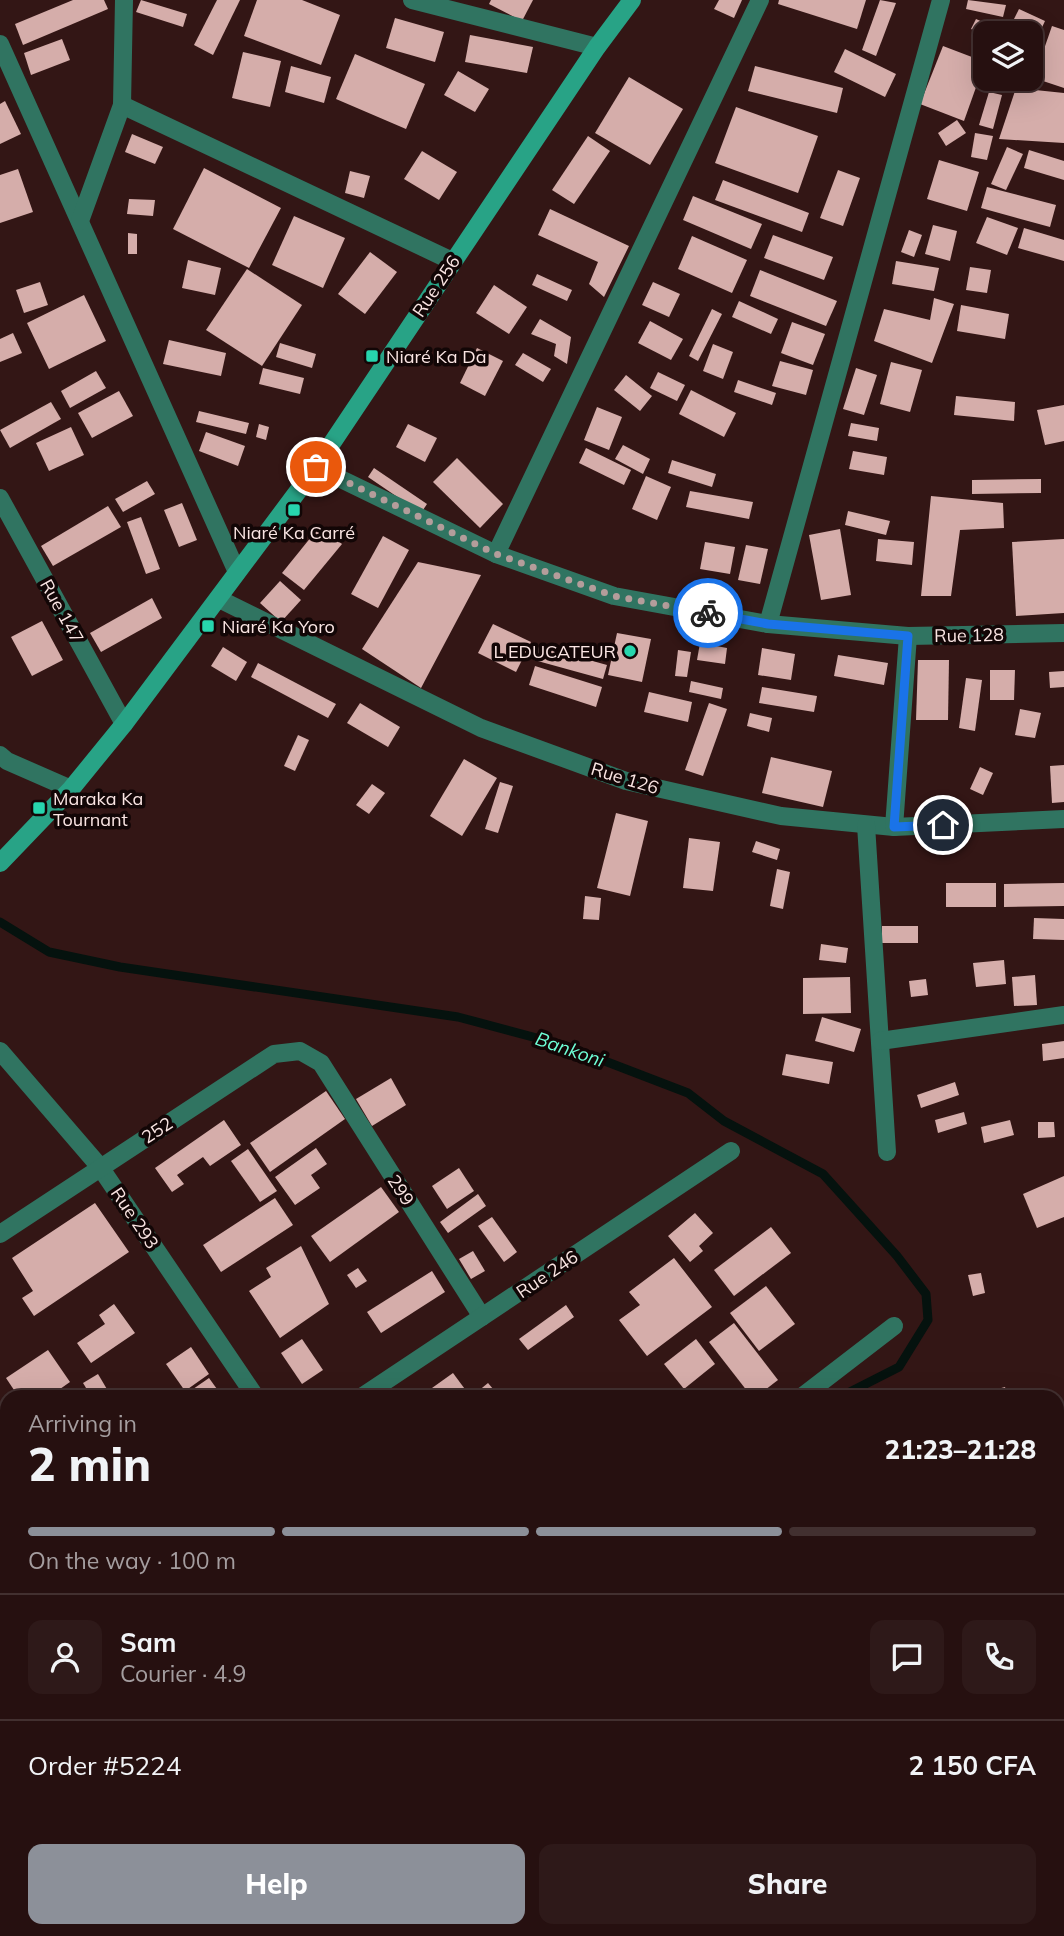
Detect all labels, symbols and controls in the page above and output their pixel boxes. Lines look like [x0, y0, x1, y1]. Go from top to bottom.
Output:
map controls [973, 21, 1043, 91]
button: layers [973, 21, 1043, 91]
street label: Rue 256 [407, 251, 465, 321]
place label: Niaré Ka Da [386, 345, 487, 368]
marker: Niaré Ka Da [364, 348, 380, 364]
pin [286, 437, 346, 497]
icon: bag [297, 448, 335, 486]
marker: Niaré Ka Carré [286, 502, 302, 518]
place label: Niaré Ka Carré [233, 521, 355, 544]
street label: Rue 147 [35, 575, 89, 647]
courier [673, 578, 743, 648]
icon: bike [689, 594, 727, 632]
place label: Niaré Ka Yoro [222, 615, 335, 638]
marker: Niaré Ka Yoro [200, 618, 216, 634]
street label: Rue 128 [934, 623, 1004, 647]
place label: L EDUCATEUR [493, 640, 616, 663]
marker: L EDUCATEUR [622, 643, 638, 659]
street label: Rue 126 [588, 757, 662, 799]
place label: Maraka Ka Tournant [53, 787, 143, 831]
pin [913, 795, 973, 855]
marker: Maraka Ka Tournant [31, 800, 47, 816]
icon: home [924, 806, 962, 844]
water label: Bankoni [532, 1026, 608, 1072]
street label: 252 [137, 1112, 177, 1148]
street label: 299 [383, 1170, 419, 1210]
street label: Rue 293 [106, 1183, 164, 1253]
street label: Rue 246 [512, 1245, 582, 1303]
text: Arriving in [28, 1409, 137, 1438]
text: 21:23–21:28 [885, 1433, 1036, 1466]
text: 2 min [28, 1435, 151, 1493]
text: On the way · 100 m [28, 1546, 236, 1575]
button: person [28, 1620, 102, 1694]
button: chat [870, 1620, 944, 1694]
button: phone [962, 1620, 1036, 1694]
text: Sam [120, 1626, 176, 1659]
text: Courier · 4.9 [120, 1659, 246, 1688]
text: Order #5224 [28, 1749, 181, 1782]
text: 2 150 CFA [909, 1749, 1036, 1782]
button: Help [28, 1844, 525, 1924]
button: Share [539, 1844, 1036, 1924]

